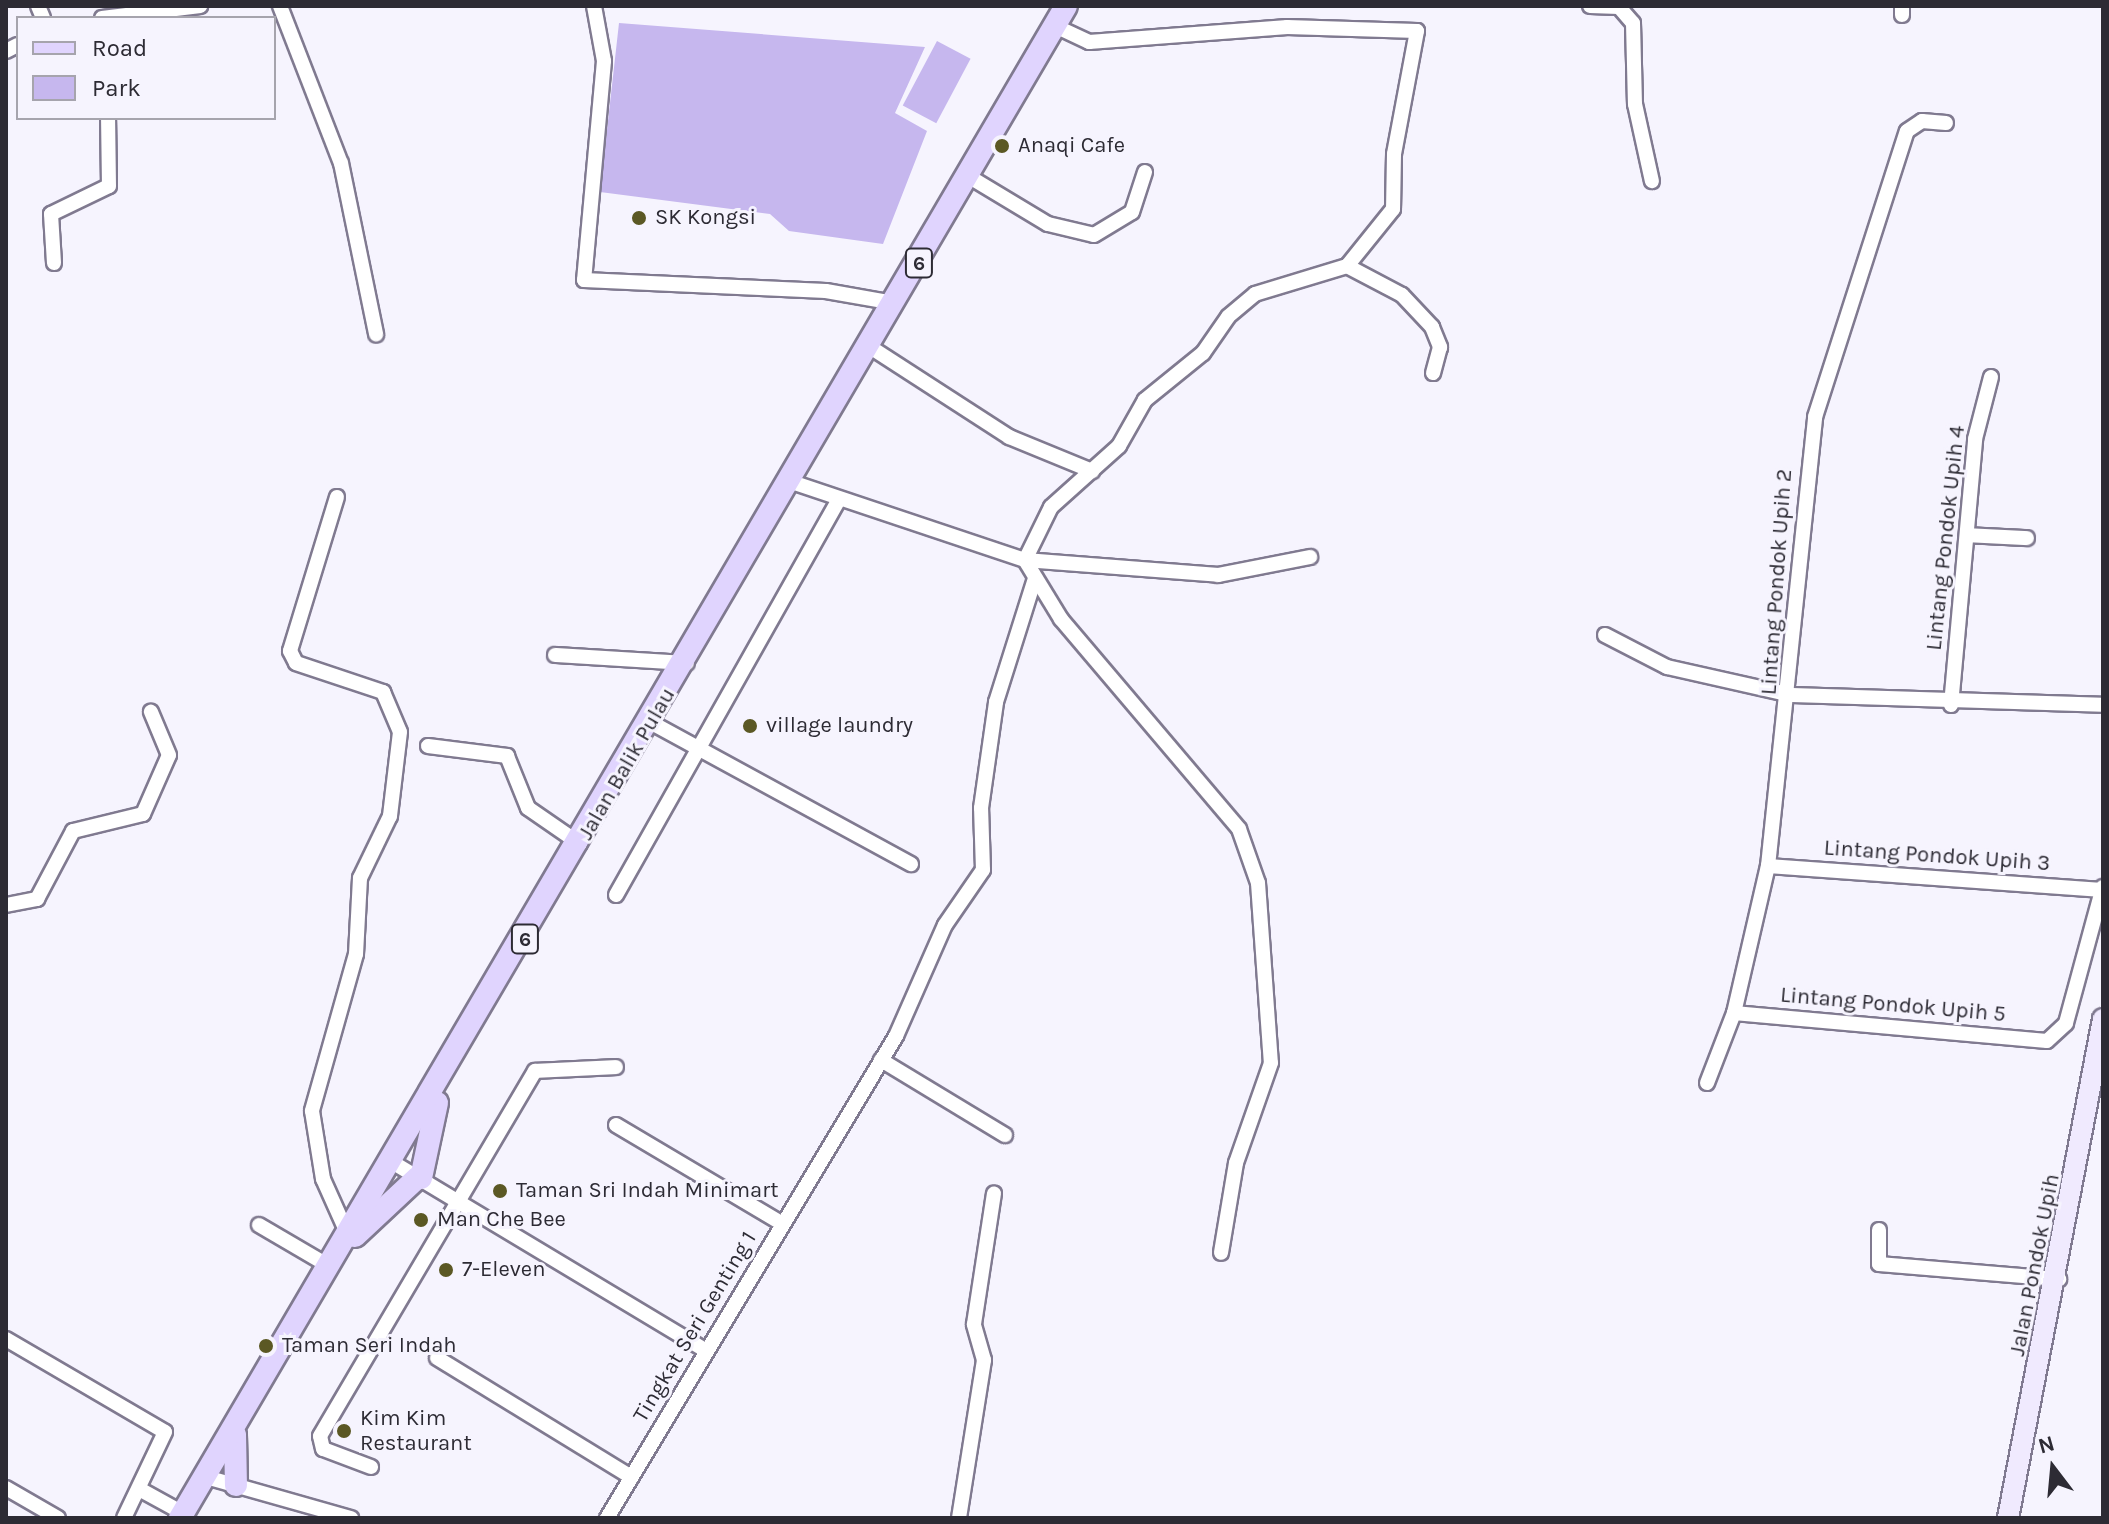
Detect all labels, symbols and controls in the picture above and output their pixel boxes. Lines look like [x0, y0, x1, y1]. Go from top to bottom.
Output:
legend [16, 16, 276, 120]
text: Road [92, 34, 147, 62]
text: Park [92, 74, 141, 102]
place label: Anaqi Cafe [1018, 133, 1125, 159]
marker: Anaqi Cafe [993, 137, 1011, 155]
place label: SK Kongsi [655, 205, 756, 231]
marker: SK Kongsi [630, 209, 648, 227]
road number: 6 [903, 247, 935, 279]
street label: Lintang Pondok Upih 4 [1921, 424, 1971, 652]
street label: Lintang Pondok Upih 2 [1756, 468, 1798, 696]
street label: Jalan Balik Pulau [573, 683, 681, 845]
place label: village laundry [766, 713, 913, 739]
marker: village laundry [741, 717, 759, 735]
street label: Lintang Pondok Upih 3 [1823, 835, 2051, 877]
road number: 6 [509, 923, 541, 955]
street label: Lintang Pondok Upih 5 [1779, 982, 2007, 1028]
street label: Jalan Pondok Upih [2004, 1172, 2066, 1358]
place label: Taman Sri Indah Minimart [516, 1178, 778, 1204]
marker: Taman Sri Indah Minimart [491, 1182, 509, 1200]
place label: Man Che Bee [437, 1207, 566, 1233]
marker: Man Che Bee [412, 1211, 430, 1229]
street label: Tingkat Seri Genting 1 [628, 1227, 762, 1427]
place label: 7-Eleven [462, 1257, 545, 1283]
marker: 7-Eleven [437, 1261, 455, 1279]
place label: Taman Seri Indah [282, 1333, 457, 1359]
marker: Taman Seri Indah [257, 1337, 275, 1355]
place label: Kim Kim Restaurant [360, 1405, 472, 1456]
marker: Kim Kim Restaurant [335, 1422, 353, 1440]
north arrow [2013, 1428, 2093, 1508]
text: N [2035, 1430, 2058, 1460]

